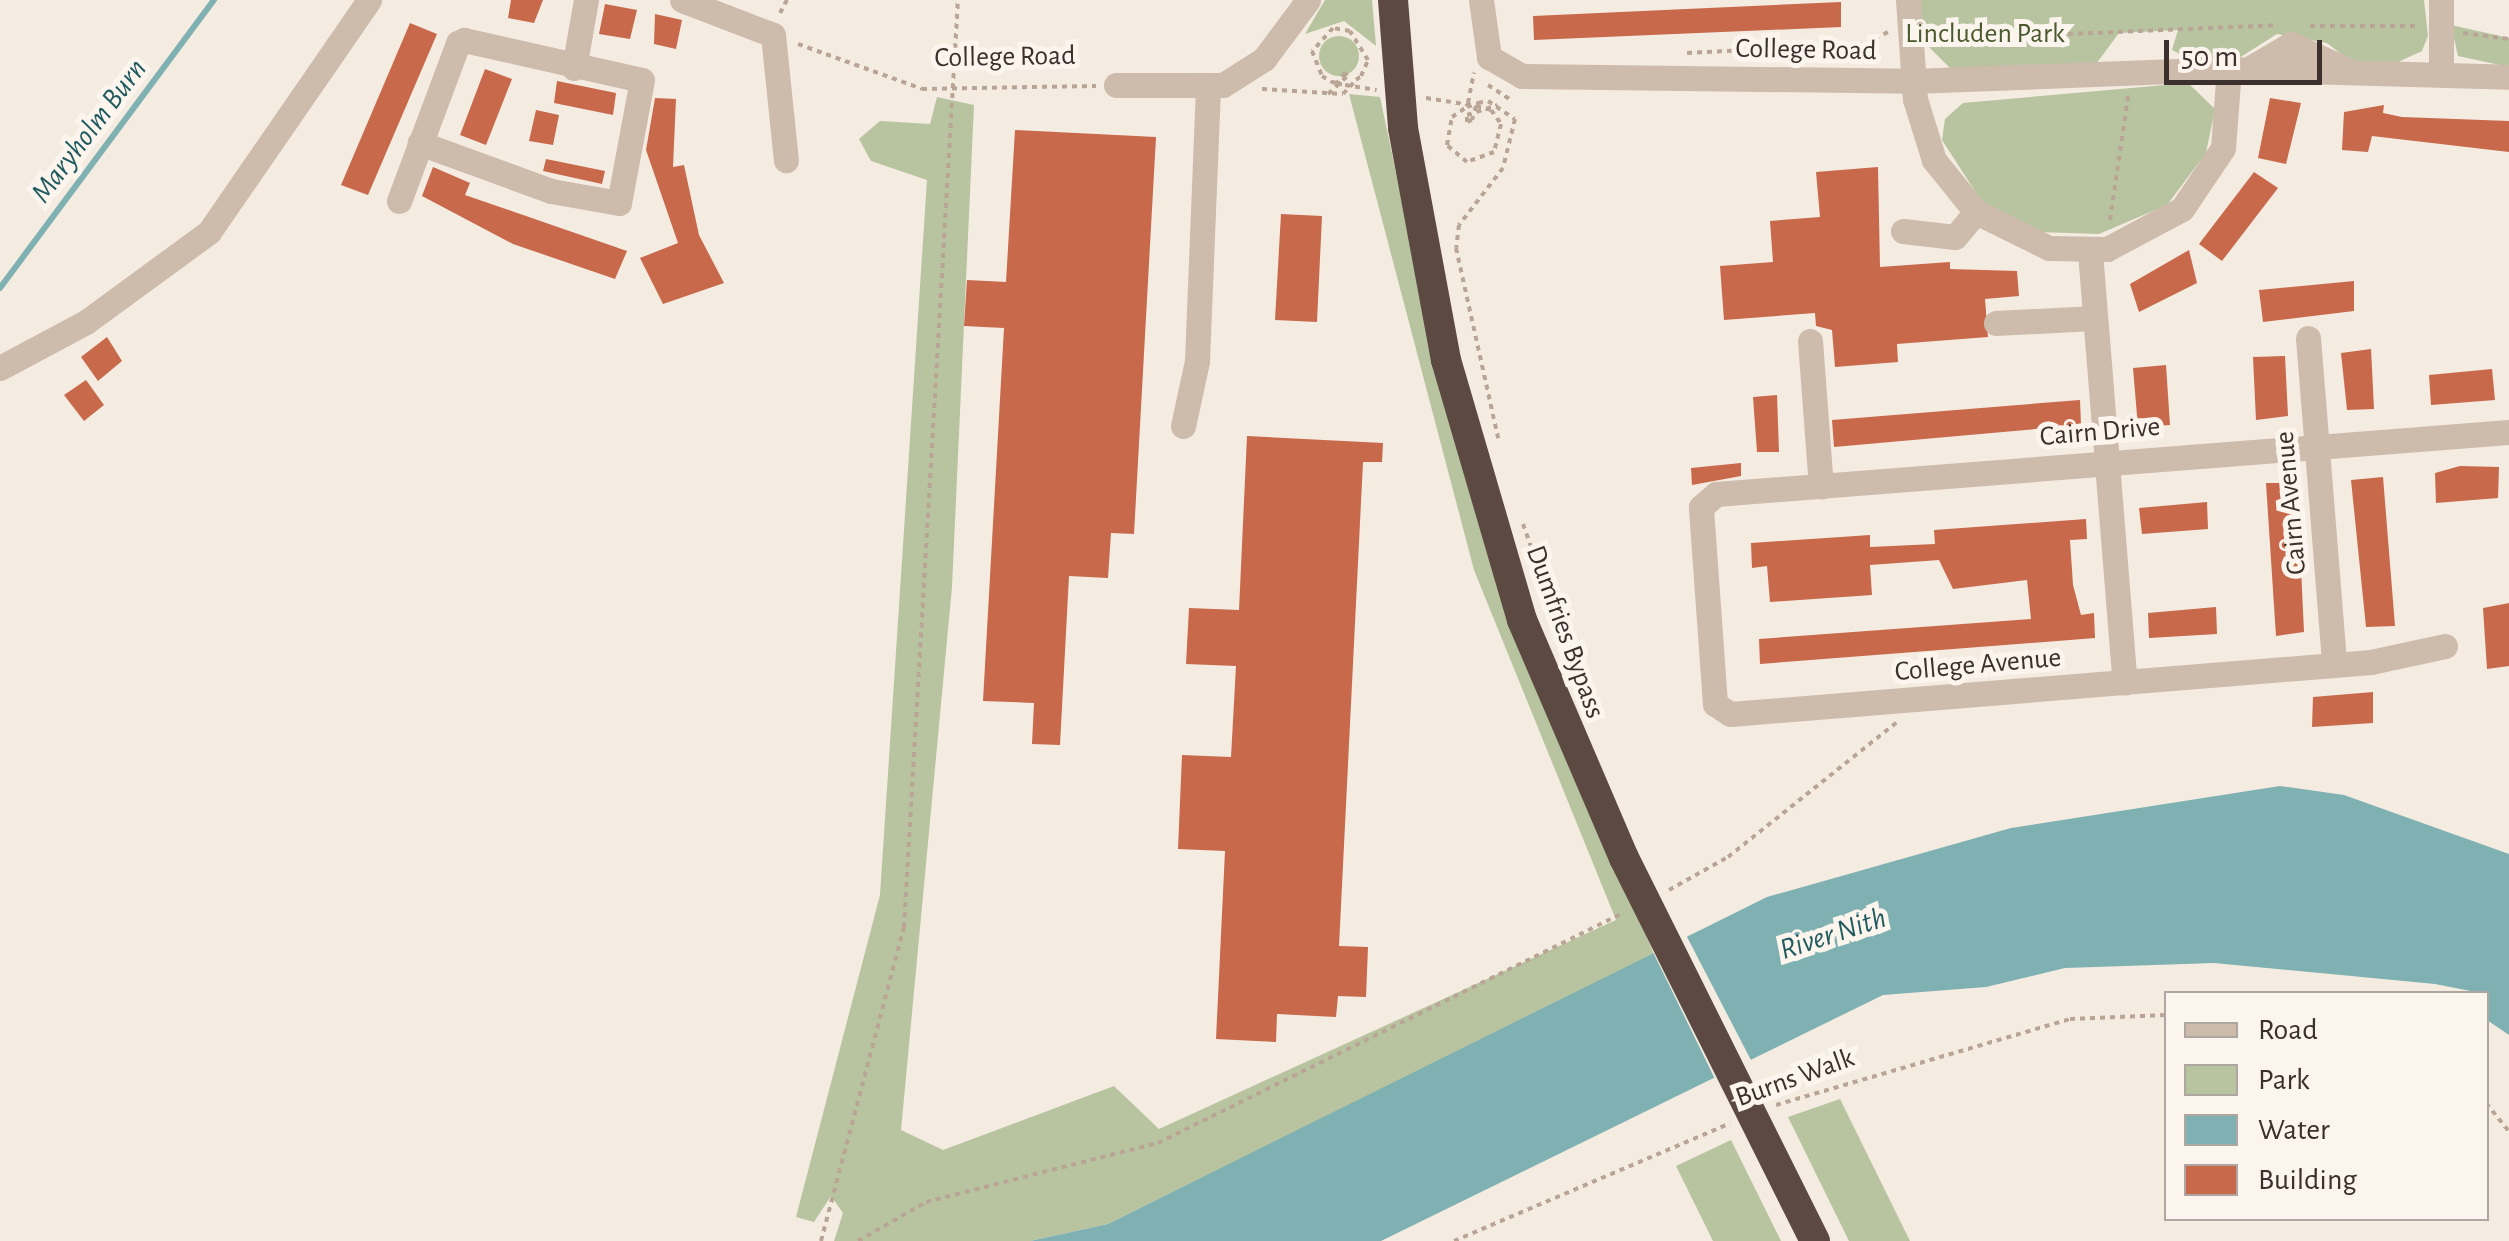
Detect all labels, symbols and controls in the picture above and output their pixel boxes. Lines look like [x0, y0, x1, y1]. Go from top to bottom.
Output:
park label: Lincluden Park [1905, 17, 2065, 51]
scale bar [2169, 20, 2326, 82]
street label: College Road [1735, 32, 1877, 68]
street label: College Road [934, 39, 1076, 75]
text: 50 m [2181, 42, 2238, 72]
water label: Maryholm Burn [23, 52, 155, 210]
street label: Cairn Drive [2038, 410, 2162, 454]
street label: Cairn Avenue [2268, 430, 2314, 576]
street label: Dumfries Bypass [1518, 541, 1612, 723]
street label: College Avenue [1893, 641, 2063, 689]
water label: River Nith [1775, 900, 1891, 968]
legend [2164, 991, 2489, 1221]
text: Road [2258, 1015, 2318, 1045]
street label: Burns Walk [1731, 1041, 1859, 1115]
text: Park [2258, 1065, 2310, 1095]
text: Water [2258, 1115, 2330, 1145]
text: Building [2258, 1165, 2357, 1195]

